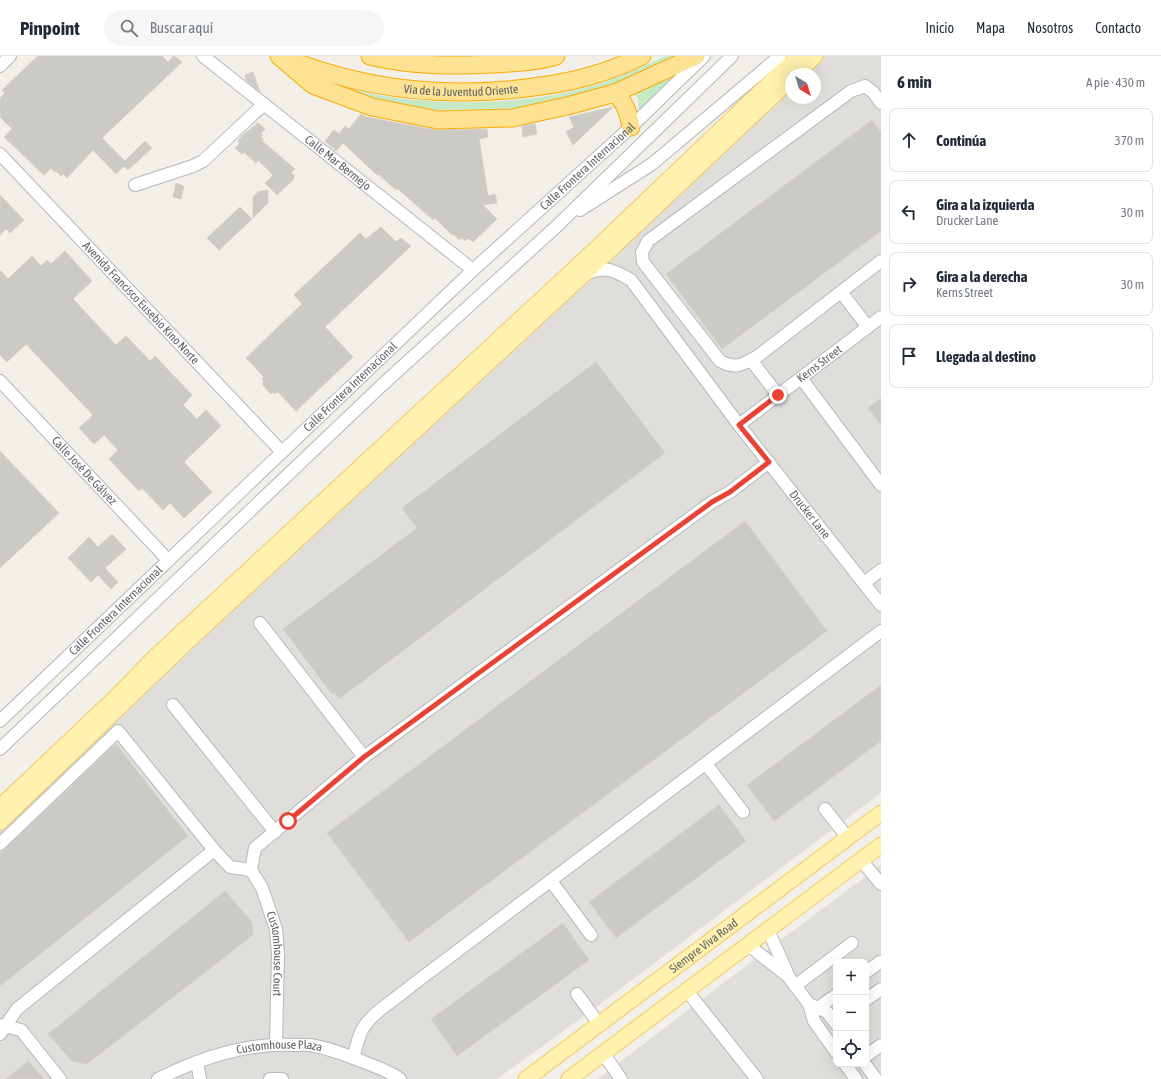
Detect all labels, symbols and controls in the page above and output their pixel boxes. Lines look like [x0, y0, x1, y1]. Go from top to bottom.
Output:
search box [104, 10, 384, 46]
text: Pinpoint [20, 17, 80, 39]
icon: search [118, 17, 140, 39]
text: Buscar aquí [150, 19, 213, 36]
text: Inicio [925, 20, 954, 36]
text: Mapa [976, 20, 1005, 36]
text: Nosotros [1027, 20, 1073, 36]
text: Contacto [1095, 20, 1141, 36]
north arrow [785, 68, 821, 104]
text: 6 min [897, 72, 932, 92]
text: A pie · 430 m [1086, 75, 1145, 90]
street label: Vía de la Juventud Oriente [403, 82, 519, 99]
street label: Calle Frontera Internacional [537, 119, 639, 213]
icon: ahead [898, 129, 920, 151]
street label: Calle Mar Bermejo [302, 132, 374, 194]
text: Continúa [936, 132, 986, 149]
text: 370 m [1115, 133, 1144, 148]
text: Gira a la izquierda [936, 196, 1034, 213]
icon: left [898, 201, 920, 223]
text: 30 m [1121, 205, 1144, 220]
text: Drucker Lane [936, 213, 998, 228]
street label: Avenida Francisco Eusebio Kino Norte [80, 239, 202, 367]
text: Gira a la derecha [936, 268, 1027, 285]
icon: right [898, 273, 920, 295]
text: 30 m [1121, 277, 1144, 292]
text: Kerns Street [936, 285, 993, 300]
street label: Calle Frontera Internacional [301, 339, 400, 435]
street label: Kerns Street [794, 342, 845, 385]
icon: arrive [898, 345, 920, 367]
text: Llegada al destino [936, 348, 1036, 365]
route end [769, 386, 787, 404]
street label: Calle José De Gálvez [49, 434, 120, 508]
street label: Drucker Lane [786, 488, 833, 542]
street label: Calle Frontera Internacional [66, 562, 166, 658]
route start [279, 812, 297, 830]
street label: Customhouse Court [264, 910, 285, 997]
street label: Siempre Viva Road [667, 916, 741, 976]
map controls [833, 959, 869, 1067]
button: + [833, 959, 869, 995]
button: − [833, 995, 869, 1031]
button: locate [833, 1031, 869, 1067]
street label: Customhouse Plaza [235, 1038, 324, 1057]

